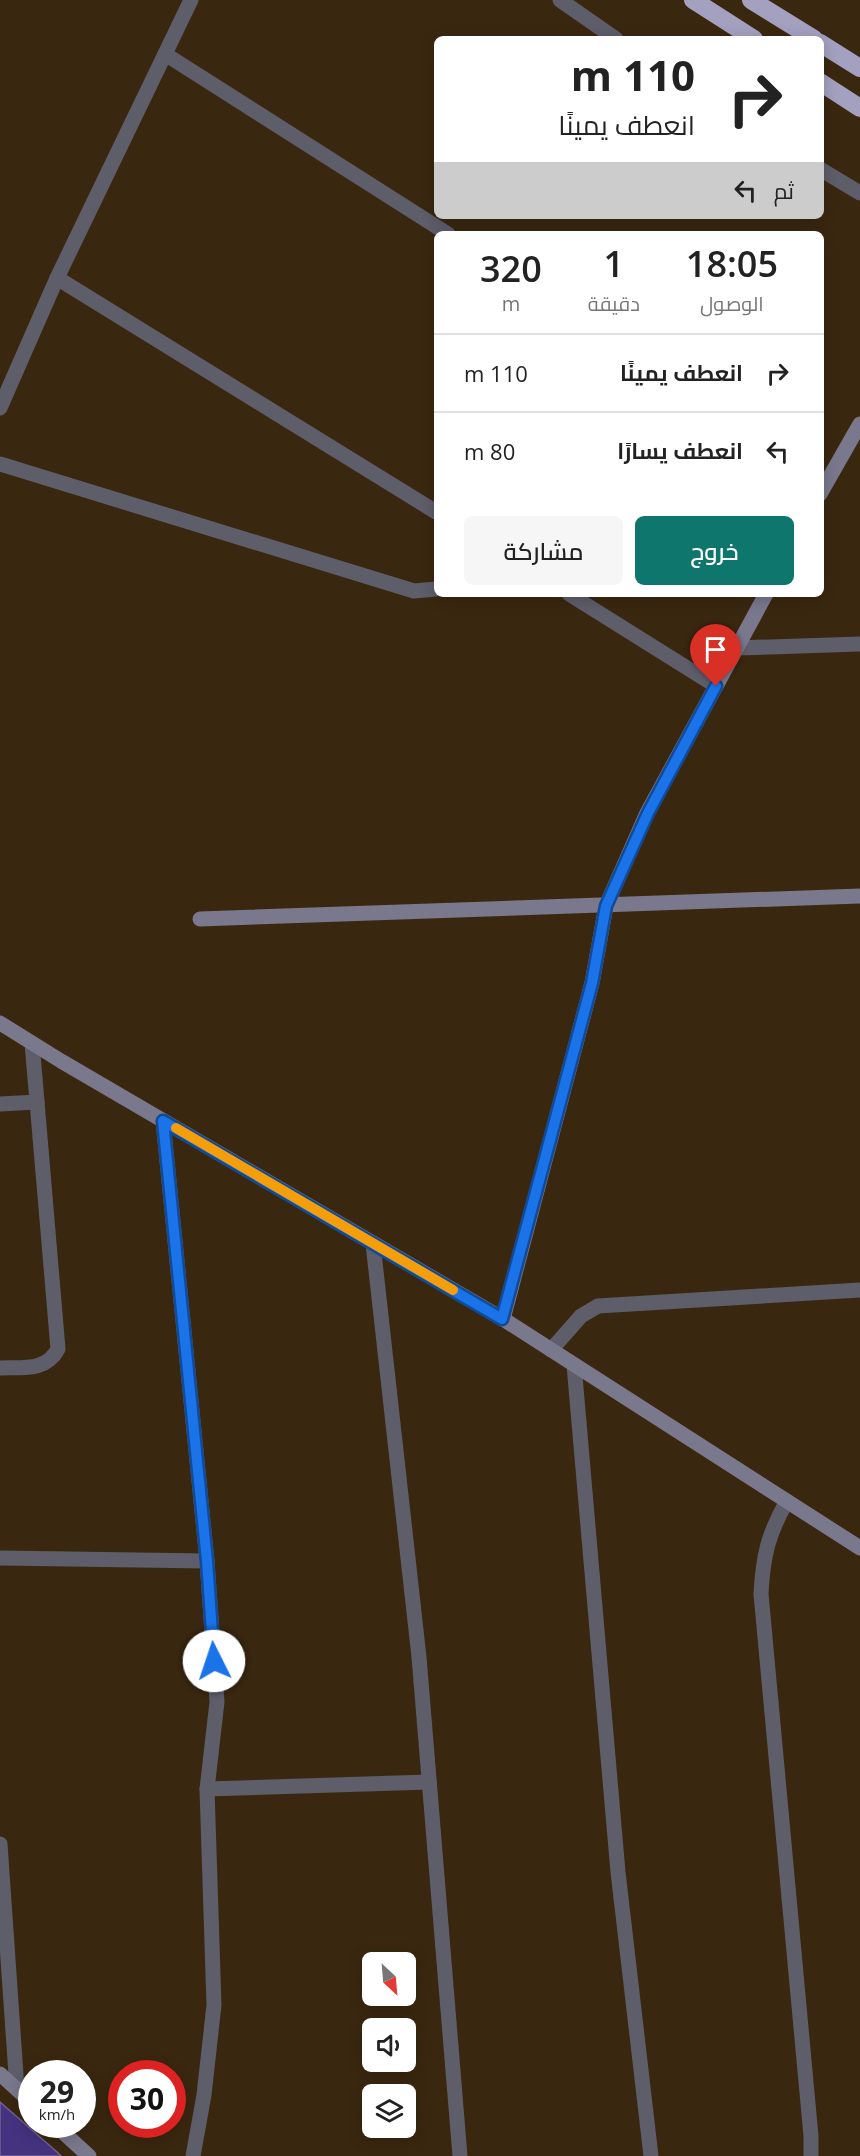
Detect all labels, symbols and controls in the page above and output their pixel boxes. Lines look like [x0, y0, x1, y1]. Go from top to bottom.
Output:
text: 110 m [571, 46, 695, 103]
icon: right [716, 60, 794, 138]
text: انعطف يمينًا [558, 106, 695, 143]
icon: left [729, 174, 762, 207]
text: ثم [774, 175, 794, 205]
text: 1 [603, 239, 624, 288]
text: 18:05 [686, 239, 778, 288]
text: 320 [480, 244, 542, 293]
text: m [502, 290, 520, 317]
text: دقيقة [588, 290, 640, 317]
text: الوصول [700, 290, 764, 317]
text: انعطف يمينًا [620, 357, 743, 387]
icon: right [761, 357, 794, 390]
text: 110 m [464, 358, 528, 388]
text: انعطف يسارًا [617, 435, 743, 465]
icon: left [761, 435, 794, 468]
text: 80 m [464, 436, 515, 466]
button: مشاركة [464, 516, 623, 585]
button: خروج [635, 516, 794, 585]
pin [690, 624, 741, 686]
icon: arrive [699, 633, 732, 666]
position arrow [182, 1629, 246, 1693]
north arrow [362, 1952, 416, 2006]
map controls [362, 1952, 416, 2138]
button: sound [362, 2018, 416, 2072]
speed limit sign: 30 [108, 2060, 186, 2138]
text: 29 [40, 2071, 74, 2112]
button: layers [362, 2084, 416, 2138]
text: km/h [39, 2104, 75, 2124]

